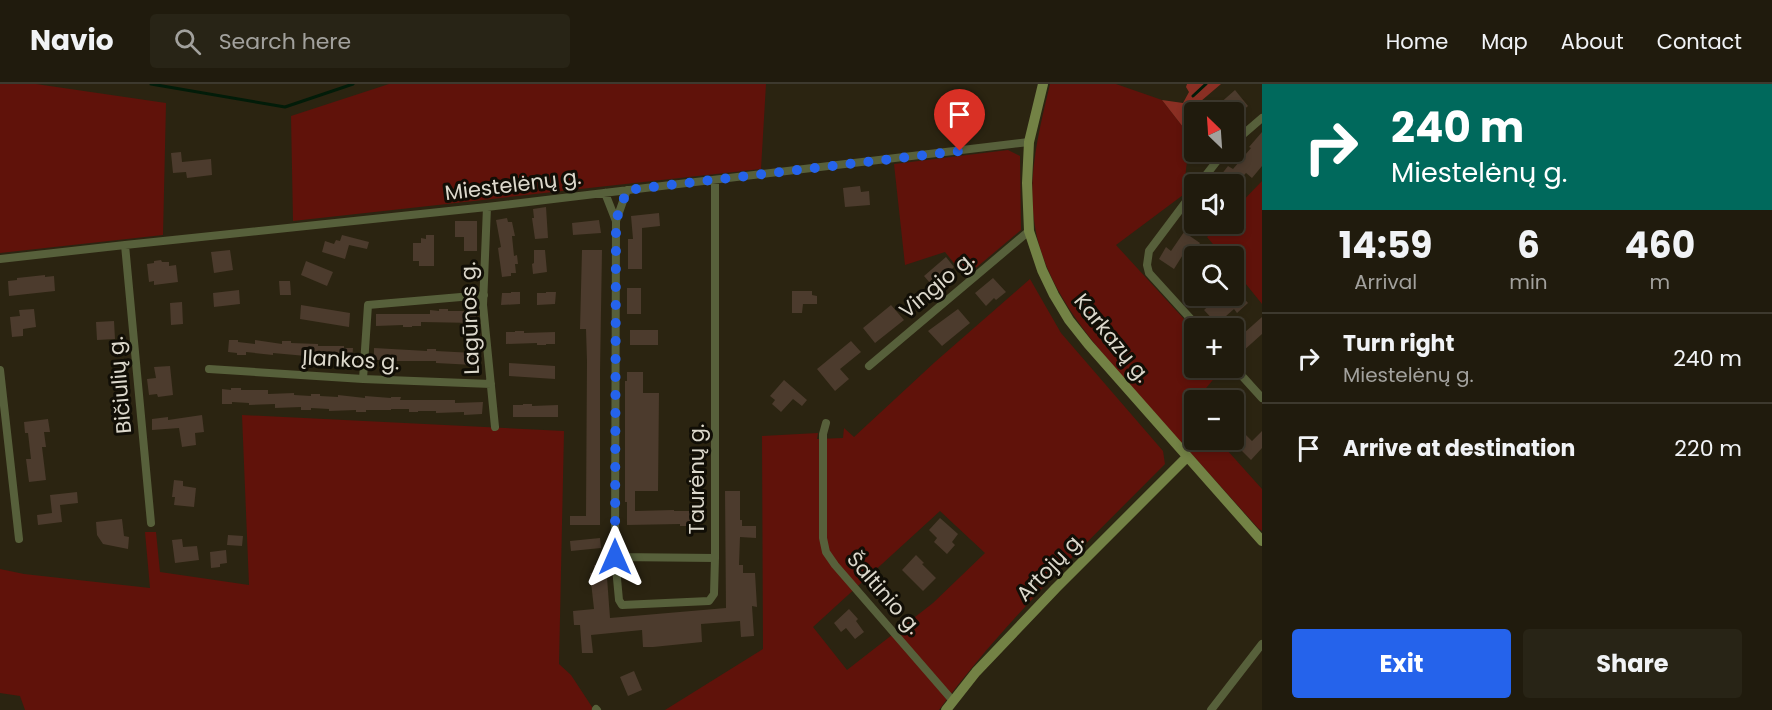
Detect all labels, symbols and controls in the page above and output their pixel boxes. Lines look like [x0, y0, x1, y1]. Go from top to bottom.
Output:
search box [150, 14, 570, 68]
text: Navio [30, 21, 114, 60]
icon: search [171, 25, 204, 58]
text: Search here [219, 26, 351, 57]
text: Home [1386, 27, 1448, 56]
text: Map [1481, 27, 1528, 56]
text: About [1561, 27, 1624, 56]
text: Contact [1657, 27, 1742, 56]
pin [934, 89, 985, 151]
icon: arrive [943, 98, 976, 131]
text: 240 m [1391, 98, 1524, 157]
north arrow [1184, 102, 1244, 162]
map controls [1184, 102, 1244, 450]
icon: right [1292, 108, 1370, 186]
text: Miestelėnų g. [1391, 154, 1567, 191]
street label: Miestelėnų g. [443, 162, 583, 207]
button: sound [1184, 174, 1244, 234]
text: 14:59 [1339, 220, 1432, 271]
text: 6 [1517, 220, 1540, 271]
text: 460 [1624, 220, 1695, 271]
street label: Vingio g. [893, 245, 980, 325]
button: search [1184, 246, 1244, 306]
street label: Lagūnos g. [453, 261, 486, 375]
text: Arrival [1354, 268, 1417, 296]
text: min [1509, 268, 1548, 296]
text: m [1649, 268, 1670, 296]
street label: Karkazų g. [1068, 287, 1157, 388]
button: + [1184, 318, 1244, 378]
text: Turn right [1343, 328, 1454, 359]
street label: Bičiulių g. [101, 335, 138, 435]
street label: Įlankos g. [301, 342, 400, 377]
icon: right [1292, 342, 1325, 375]
text: 240 m [1673, 343, 1742, 374]
text: Miestelėnų g. [1343, 361, 1474, 389]
button: − [1184, 390, 1244, 450]
street label: Taurėnų g. [682, 424, 711, 534]
icon: arrive [1292, 432, 1325, 465]
text: Arrive at destination [1343, 433, 1575, 464]
text: 220 m [1674, 433, 1742, 464]
position arrow [583, 525, 647, 589]
street label: Artojų g. [1009, 526, 1090, 608]
street label: Šaltinio g. [840, 545, 928, 640]
button: Exit [1292, 629, 1511, 698]
button: Share [1523, 629, 1742, 698]

